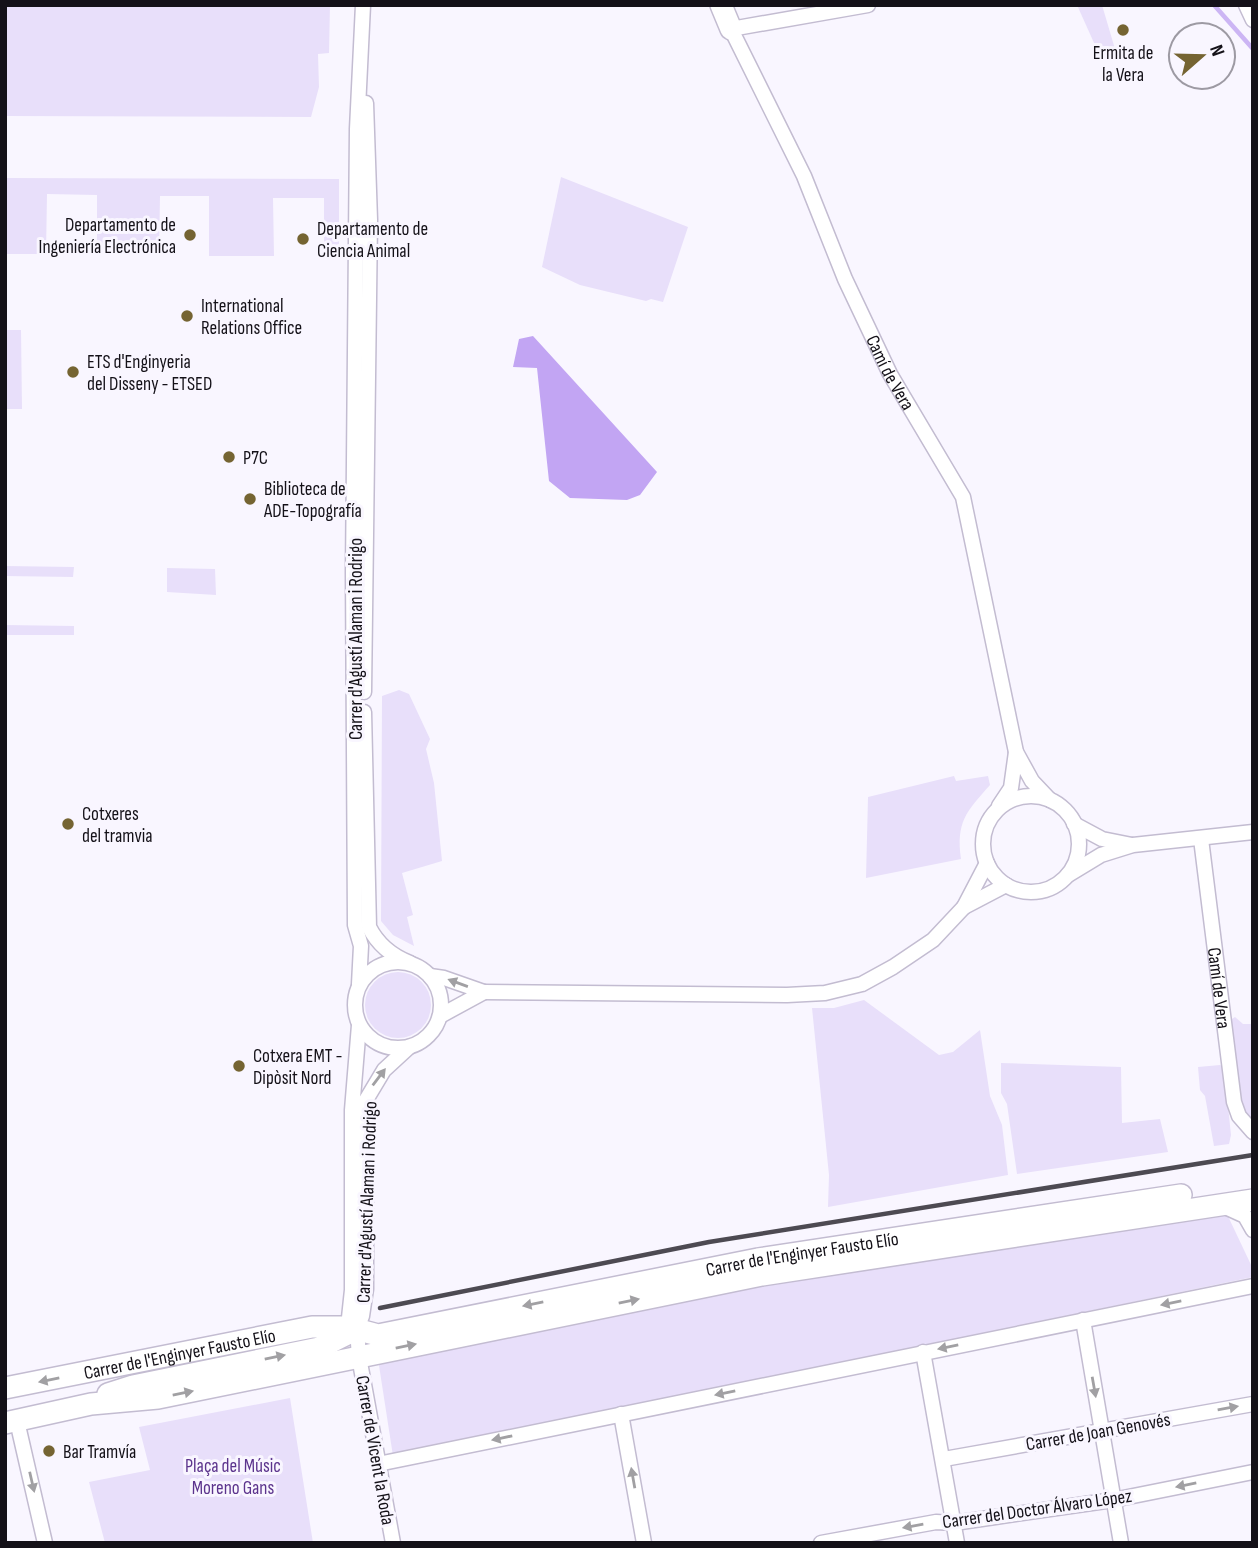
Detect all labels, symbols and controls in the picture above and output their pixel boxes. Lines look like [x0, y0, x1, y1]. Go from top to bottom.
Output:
north arrow [1167, 21, 1237, 91]
marker: Ermita de la Vera [1115, 22, 1131, 38]
place label: Ermita de la Vera [1093, 42, 1153, 87]
text: N [1204, 42, 1229, 59]
place label: Departamento de Ingeniería Electrónica [39, 214, 176, 259]
place label: Departamento de Ciencia Animal [317, 218, 428, 263]
marker: Departamento de Ingeniería Electrónica [182, 227, 198, 243]
marker: Departamento de Ciencia Animal [295, 231, 311, 247]
place label: International Relations Office [201, 295, 302, 340]
marker: International Relations Office [179, 308, 195, 324]
street label: Camí de Vera [860, 332, 919, 415]
place label: ETS d'Enginyeria del Disseny - ETSED [87, 351, 212, 396]
marker: ETS d'Enginyeria del Disseny - ETSED [65, 364, 81, 380]
place label: P7C [243, 447, 268, 470]
marker: P7C [221, 449, 237, 465]
place label: Biblioteca de ADE-Topografía [263, 478, 362, 523]
marker: Biblioteca de ADE-Topografía [242, 491, 258, 507]
street label: Carrer d'Agustí Alaman i Rodrigo [345, 538, 368, 740]
place label: Cotxeres del tramvia [82, 803, 153, 848]
marker: Cotxeres del tramvia [60, 816, 76, 832]
street label: Camí de Vera [1202, 946, 1235, 1030]
one-way arrow [448, 977, 469, 988]
place label: Cotxera EMT - Dipòsit Nord [253, 1045, 342, 1090]
marker: Cotxera EMT - Dipòsit Nord [231, 1058, 247, 1074]
one-way arrow [372, 1068, 386, 1086]
street label: Carrer d'Agustí Alaman i Rodrigo [352, 1101, 383, 1303]
street label: Carrer de l'Enginyer Fausto Elío [704, 1228, 900, 1282]
one-way arrow [618, 1296, 640, 1307]
one-way arrow [1160, 1297, 1182, 1308]
one-way arrow [522, 1299, 544, 1310]
street label: Carrer de l'Enginyer Fausto Elío [82, 1325, 278, 1385]
one-way arrow [395, 1340, 417, 1351]
one-way arrow [937, 1342, 959, 1353]
one-way arrow [264, 1352, 286, 1363]
one-way arrow [38, 1374, 60, 1385]
street label: Carrer de Vicent la Roda [350, 1374, 399, 1527]
one-way arrow [1089, 1376, 1100, 1398]
one-way arrow [172, 1387, 194, 1398]
one-way arrow [714, 1387, 736, 1398]
one-way arrow [1217, 1403, 1239, 1414]
street label: Carrer de Joan Genovés [1024, 1408, 1173, 1457]
one-way arrow [491, 1433, 513, 1444]
place label: Bar Tramvía [63, 1441, 136, 1464]
marker: Bar Tramvía [41, 1443, 57, 1459]
park label: Plaça del Músic Moreno Gans [185, 1455, 281, 1500]
one-way arrow [627, 1467, 638, 1489]
one-way arrow [26, 1471, 37, 1493]
one-way arrow [1175, 1480, 1197, 1491]
street label: Carrer del Doctor Álvaro López [941, 1485, 1134, 1534]
one-way arrow [902, 1521, 924, 1532]

